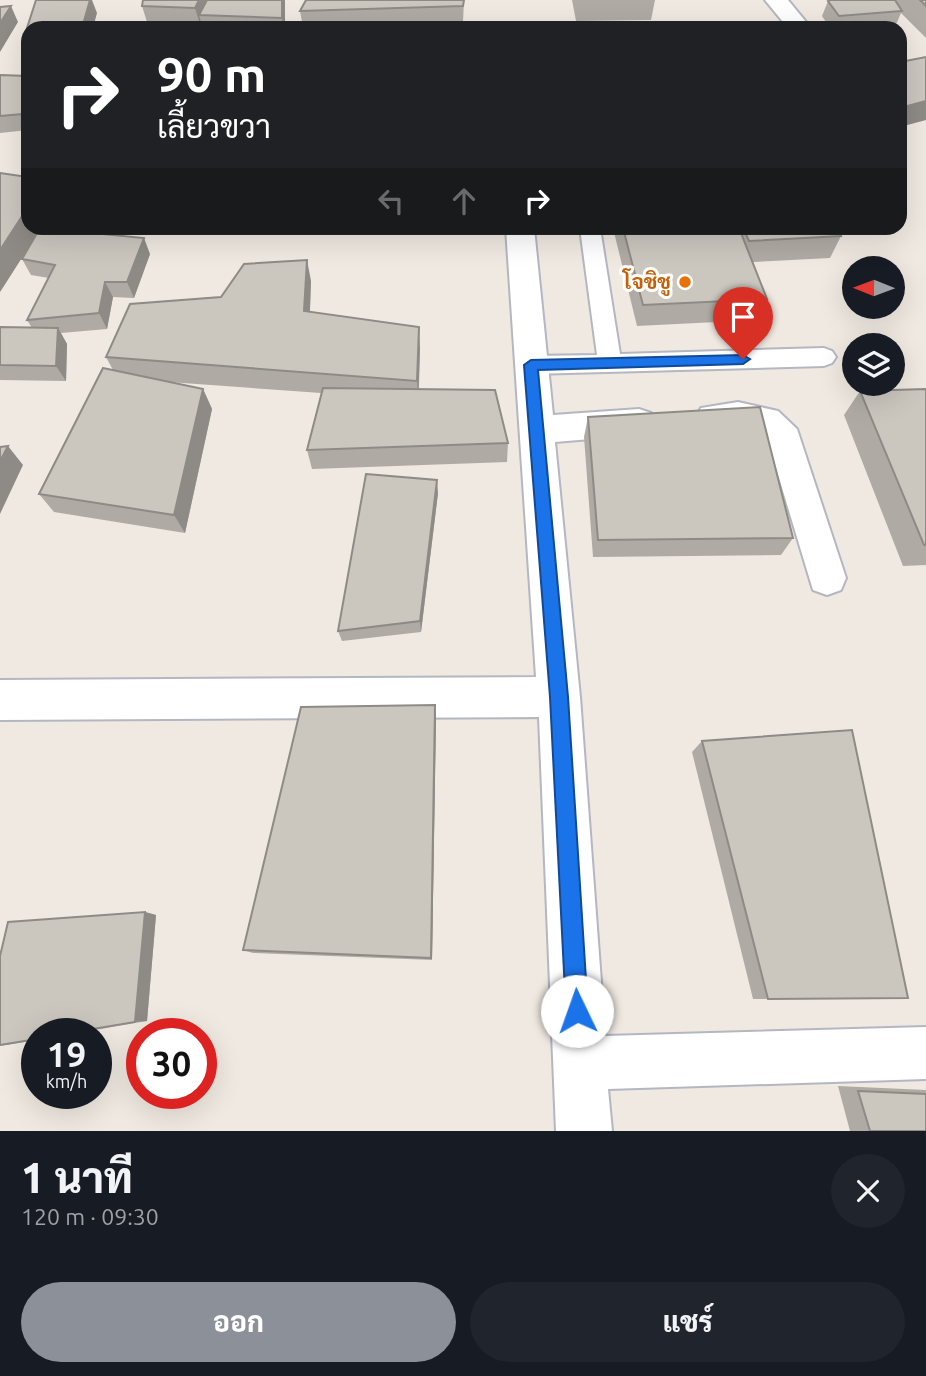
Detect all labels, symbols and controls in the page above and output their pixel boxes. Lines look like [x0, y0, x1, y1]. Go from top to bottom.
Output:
text: 90 m [157, 46, 266, 101]
icon: right [42, 49, 133, 140]
text: เลี้ยวขวา [157, 108, 271, 144]
icon: left [372, 182, 410, 220]
icon: ahead [445, 182, 483, 220]
icon: right [518, 182, 556, 220]
north arrow [842, 256, 905, 318]
map controls [842, 256, 905, 396]
place label: โจชิชู [621, 268, 671, 296]
marker: โจชิชู [677, 274, 693, 290]
pin [713, 287, 773, 359]
icon: arrive [724, 298, 762, 336]
button: layers [842, 333, 905, 396]
position arrow [540, 974, 614, 1048]
speed limit sign: 30 [126, 1018, 217, 1109]
text: 19 [47, 1034, 86, 1074]
text: km/h [46, 1071, 87, 1091]
text: 1 นาที [21, 1154, 133, 1201]
button: close [831, 1154, 905, 1228]
text: 120 m · 09:30 [21, 1204, 159, 1229]
button: ออก [21, 1282, 456, 1362]
button: แชร์ [470, 1282, 905, 1362]

